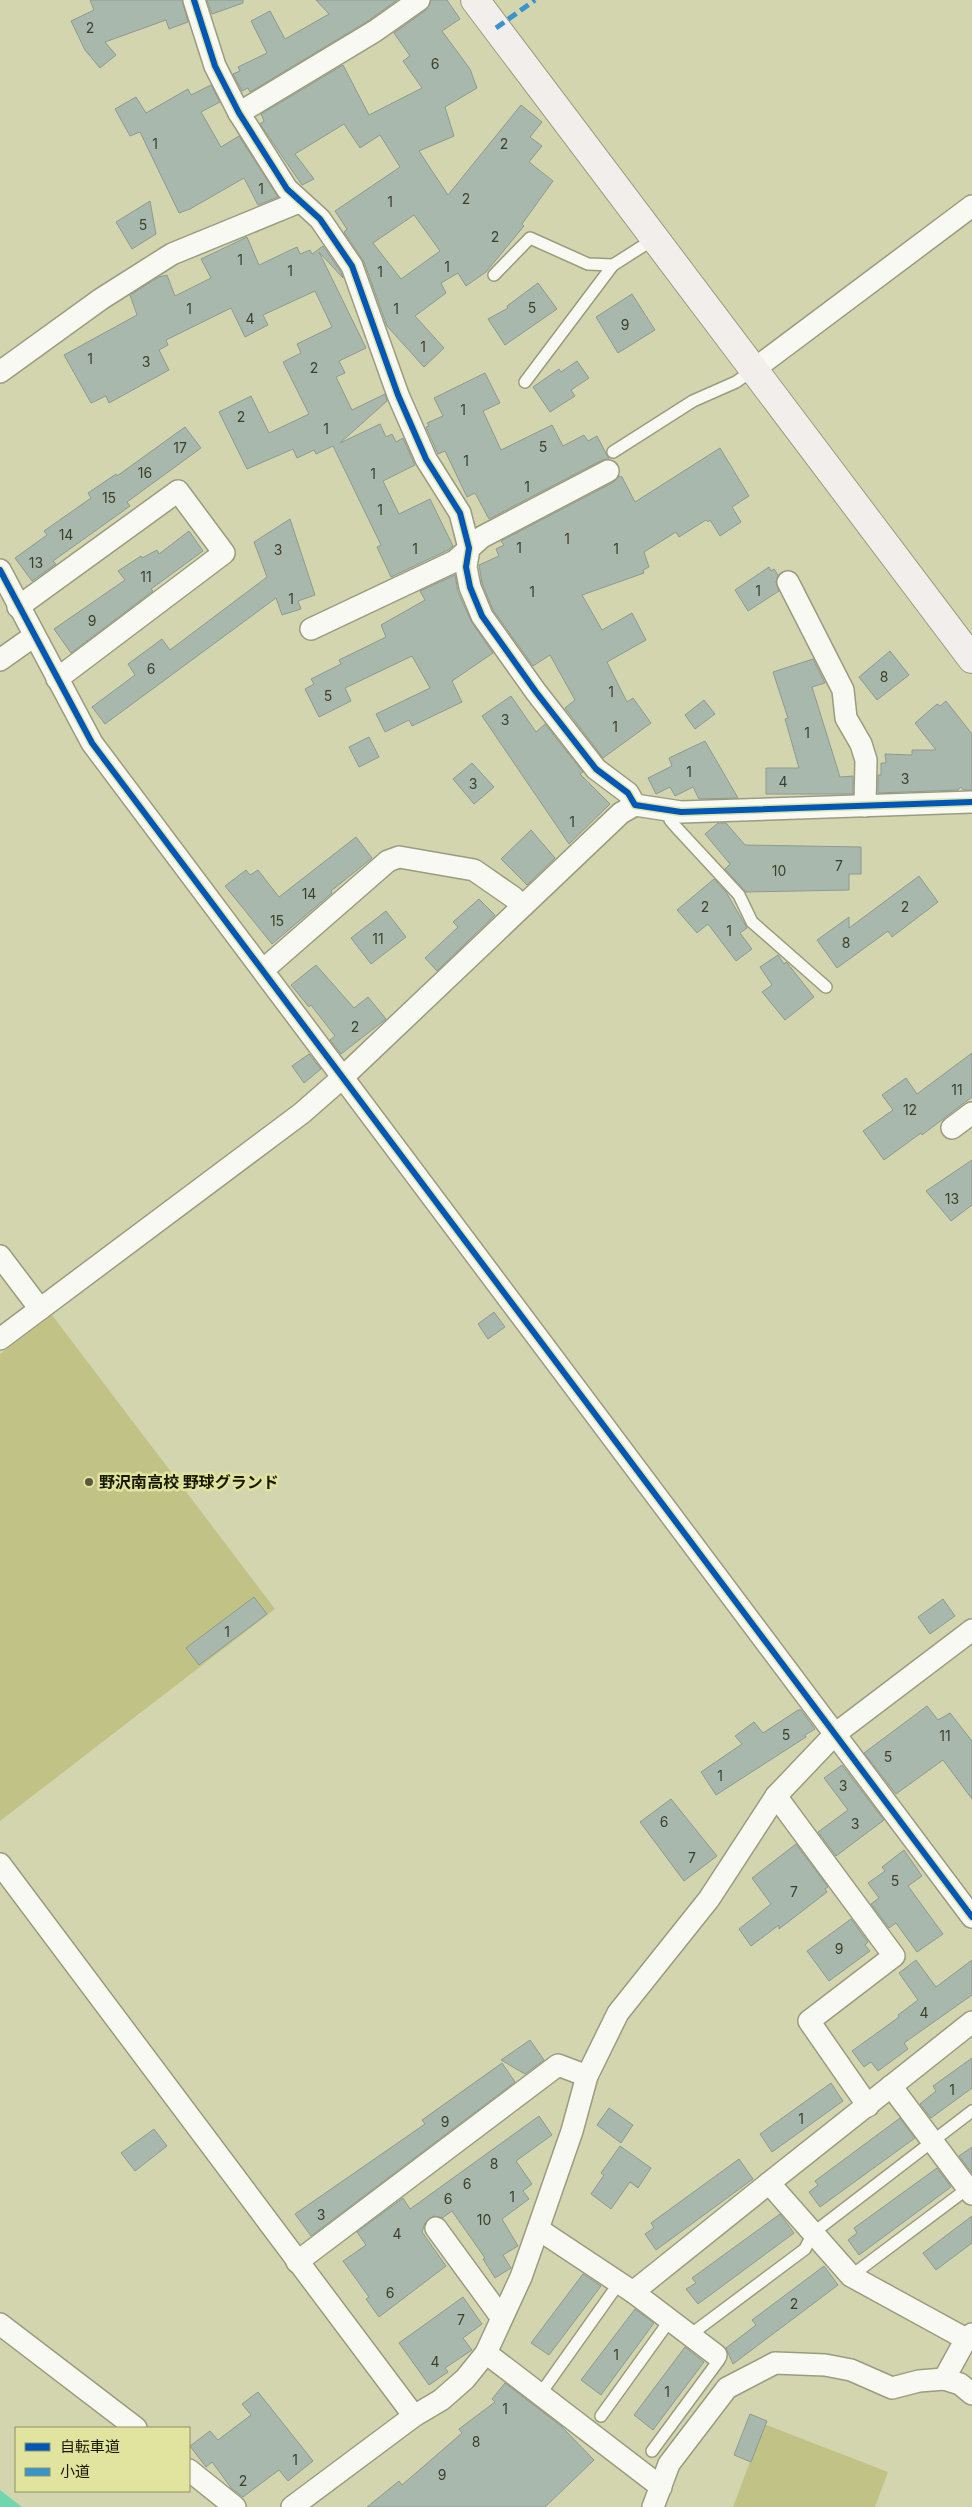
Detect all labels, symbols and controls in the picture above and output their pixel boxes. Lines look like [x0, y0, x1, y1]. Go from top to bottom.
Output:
house number: 2 [86, 19, 94, 36]
house number: 6 [431, 55, 439, 72]
house number: 1 [152, 135, 158, 152]
house number: 2 [500, 135, 508, 152]
house number: 1 [258, 180, 264, 197]
house number: 2 [462, 190, 470, 207]
house number: 1 [387, 193, 393, 210]
house number: 5 [139, 216, 147, 233]
house number: 2 [491, 228, 499, 245]
house number: 1 [237, 251, 243, 268]
house number: 1 [444, 258, 450, 275]
house number: 1 [287, 262, 293, 279]
house number: 1 [377, 263, 383, 280]
house number: 5 [528, 299, 536, 316]
house number: 1 [186, 300, 192, 317]
house number: 1 [393, 300, 399, 317]
house number: 4 [245, 310, 255, 327]
house number: 9 [621, 316, 629, 333]
house number: 1 [420, 338, 426, 355]
house number: 1 [87, 350, 93, 367]
house number: 3 [142, 353, 150, 370]
house number: 2 [310, 359, 318, 376]
house number: 1 [460, 401, 466, 418]
house number: 2 [237, 408, 245, 425]
house number: 1 [323, 420, 329, 437]
house number: 5 [539, 438, 547, 455]
house number: 17 [173, 439, 187, 456]
house number: 1 [463, 452, 469, 469]
house number: 16 [138, 464, 152, 481]
house number: 1 [370, 465, 376, 482]
house number: 1 [524, 478, 530, 495]
house number: 15 [102, 489, 116, 506]
house number: 1 [377, 501, 383, 518]
house number: 14 [59, 526, 73, 543]
house number: 1 [564, 530, 570, 547]
house number: 1 [516, 539, 522, 556]
house number: 1 [412, 540, 418, 557]
house number: 1 [613, 540, 619, 557]
house number: 3 [274, 541, 282, 558]
house number: 13 [29, 554, 43, 571]
house number: 11 [140, 568, 152, 585]
house number: 1 [755, 582, 761, 599]
house number: 1 [529, 583, 535, 600]
house number: 1 [288, 590, 294, 607]
house number: 9 [88, 612, 96, 629]
house number: 6 [147, 660, 155, 677]
house number: 8 [880, 668, 888, 685]
house number: 1 [608, 683, 614, 700]
house number: 5 [324, 687, 332, 704]
house number: 3 [501, 711, 509, 728]
house number: 1 [612, 718, 618, 735]
house number: 1 [804, 724, 810, 741]
house number: 1 [686, 763, 692, 780]
house number: 3 [901, 770, 909, 787]
house number: 4 [778, 773, 788, 790]
house number: 3 [469, 775, 477, 792]
house number: 1 [569, 813, 575, 830]
house number: 7 [835, 857, 843, 874]
house number: 10 [772, 862, 786, 879]
house number: 14 [302, 885, 316, 902]
house number: 2 [701, 898, 709, 915]
house number: 2 [901, 898, 909, 915]
house number: 15 [270, 912, 284, 929]
house number: 1 [726, 922, 732, 939]
house number: 11 [372, 930, 384, 947]
house number: 8 [842, 934, 850, 951]
house number: 2 [351, 1018, 359, 1035]
house number: 11 [951, 1081, 963, 1098]
house number: 12 [903, 1101, 917, 1118]
house number: 13 [945, 1190, 959, 1207]
place label: 野沢南高校 野球グランド [99, 1472, 279, 1492]
marker: 野沢南高校 野球グランド [83, 1476, 95, 1488]
house number: 1 [224, 1623, 230, 1640]
house number: 5 [782, 1726, 790, 1743]
house number: 11 [939, 1727, 951, 1744]
house number: 5 [884, 1748, 892, 1765]
house number: 1 [717, 1767, 723, 1784]
house number: 3 [839, 1777, 847, 1794]
house number: 6 [660, 1813, 668, 1830]
house number: 3 [851, 1815, 859, 1832]
house number: 7 [688, 1849, 696, 1866]
house number: 5 [891, 1872, 899, 1889]
house number: 7 [790, 1883, 798, 1900]
house number: 9 [835, 1940, 843, 1957]
house number: 4 [919, 2004, 929, 2021]
house number: 1 [949, 2081, 955, 2098]
house number: 1 [798, 2110, 804, 2127]
house number: 9 [441, 2113, 449, 2130]
house number: 8 [490, 2155, 498, 2172]
house number: 6 [463, 2175, 471, 2192]
house number: 1 [509, 2188, 515, 2205]
house number: 6 [444, 2190, 452, 2207]
house number: 3 [317, 2206, 325, 2223]
house number: 10 [477, 2211, 491, 2228]
house number: 4 [392, 2225, 402, 2242]
house number: 6 [386, 2284, 394, 2301]
house number: 2 [790, 2295, 798, 2312]
house number: 7 [457, 2311, 465, 2328]
house number: 1 [613, 2346, 619, 2363]
house number: 4 [430, 2353, 440, 2370]
house number: 1 [664, 2383, 670, 2400]
house number: 1 [502, 2400, 508, 2417]
legend [15, 2427, 190, 2492]
house number: 8 [472, 2433, 480, 2450]
text: 自転車道 [60, 2437, 120, 2456]
house number: 1 [292, 2451, 298, 2468]
text: 小道 [60, 2462, 90, 2481]
house number: 9 [438, 2466, 446, 2483]
house number: 2 [239, 2472, 247, 2489]

